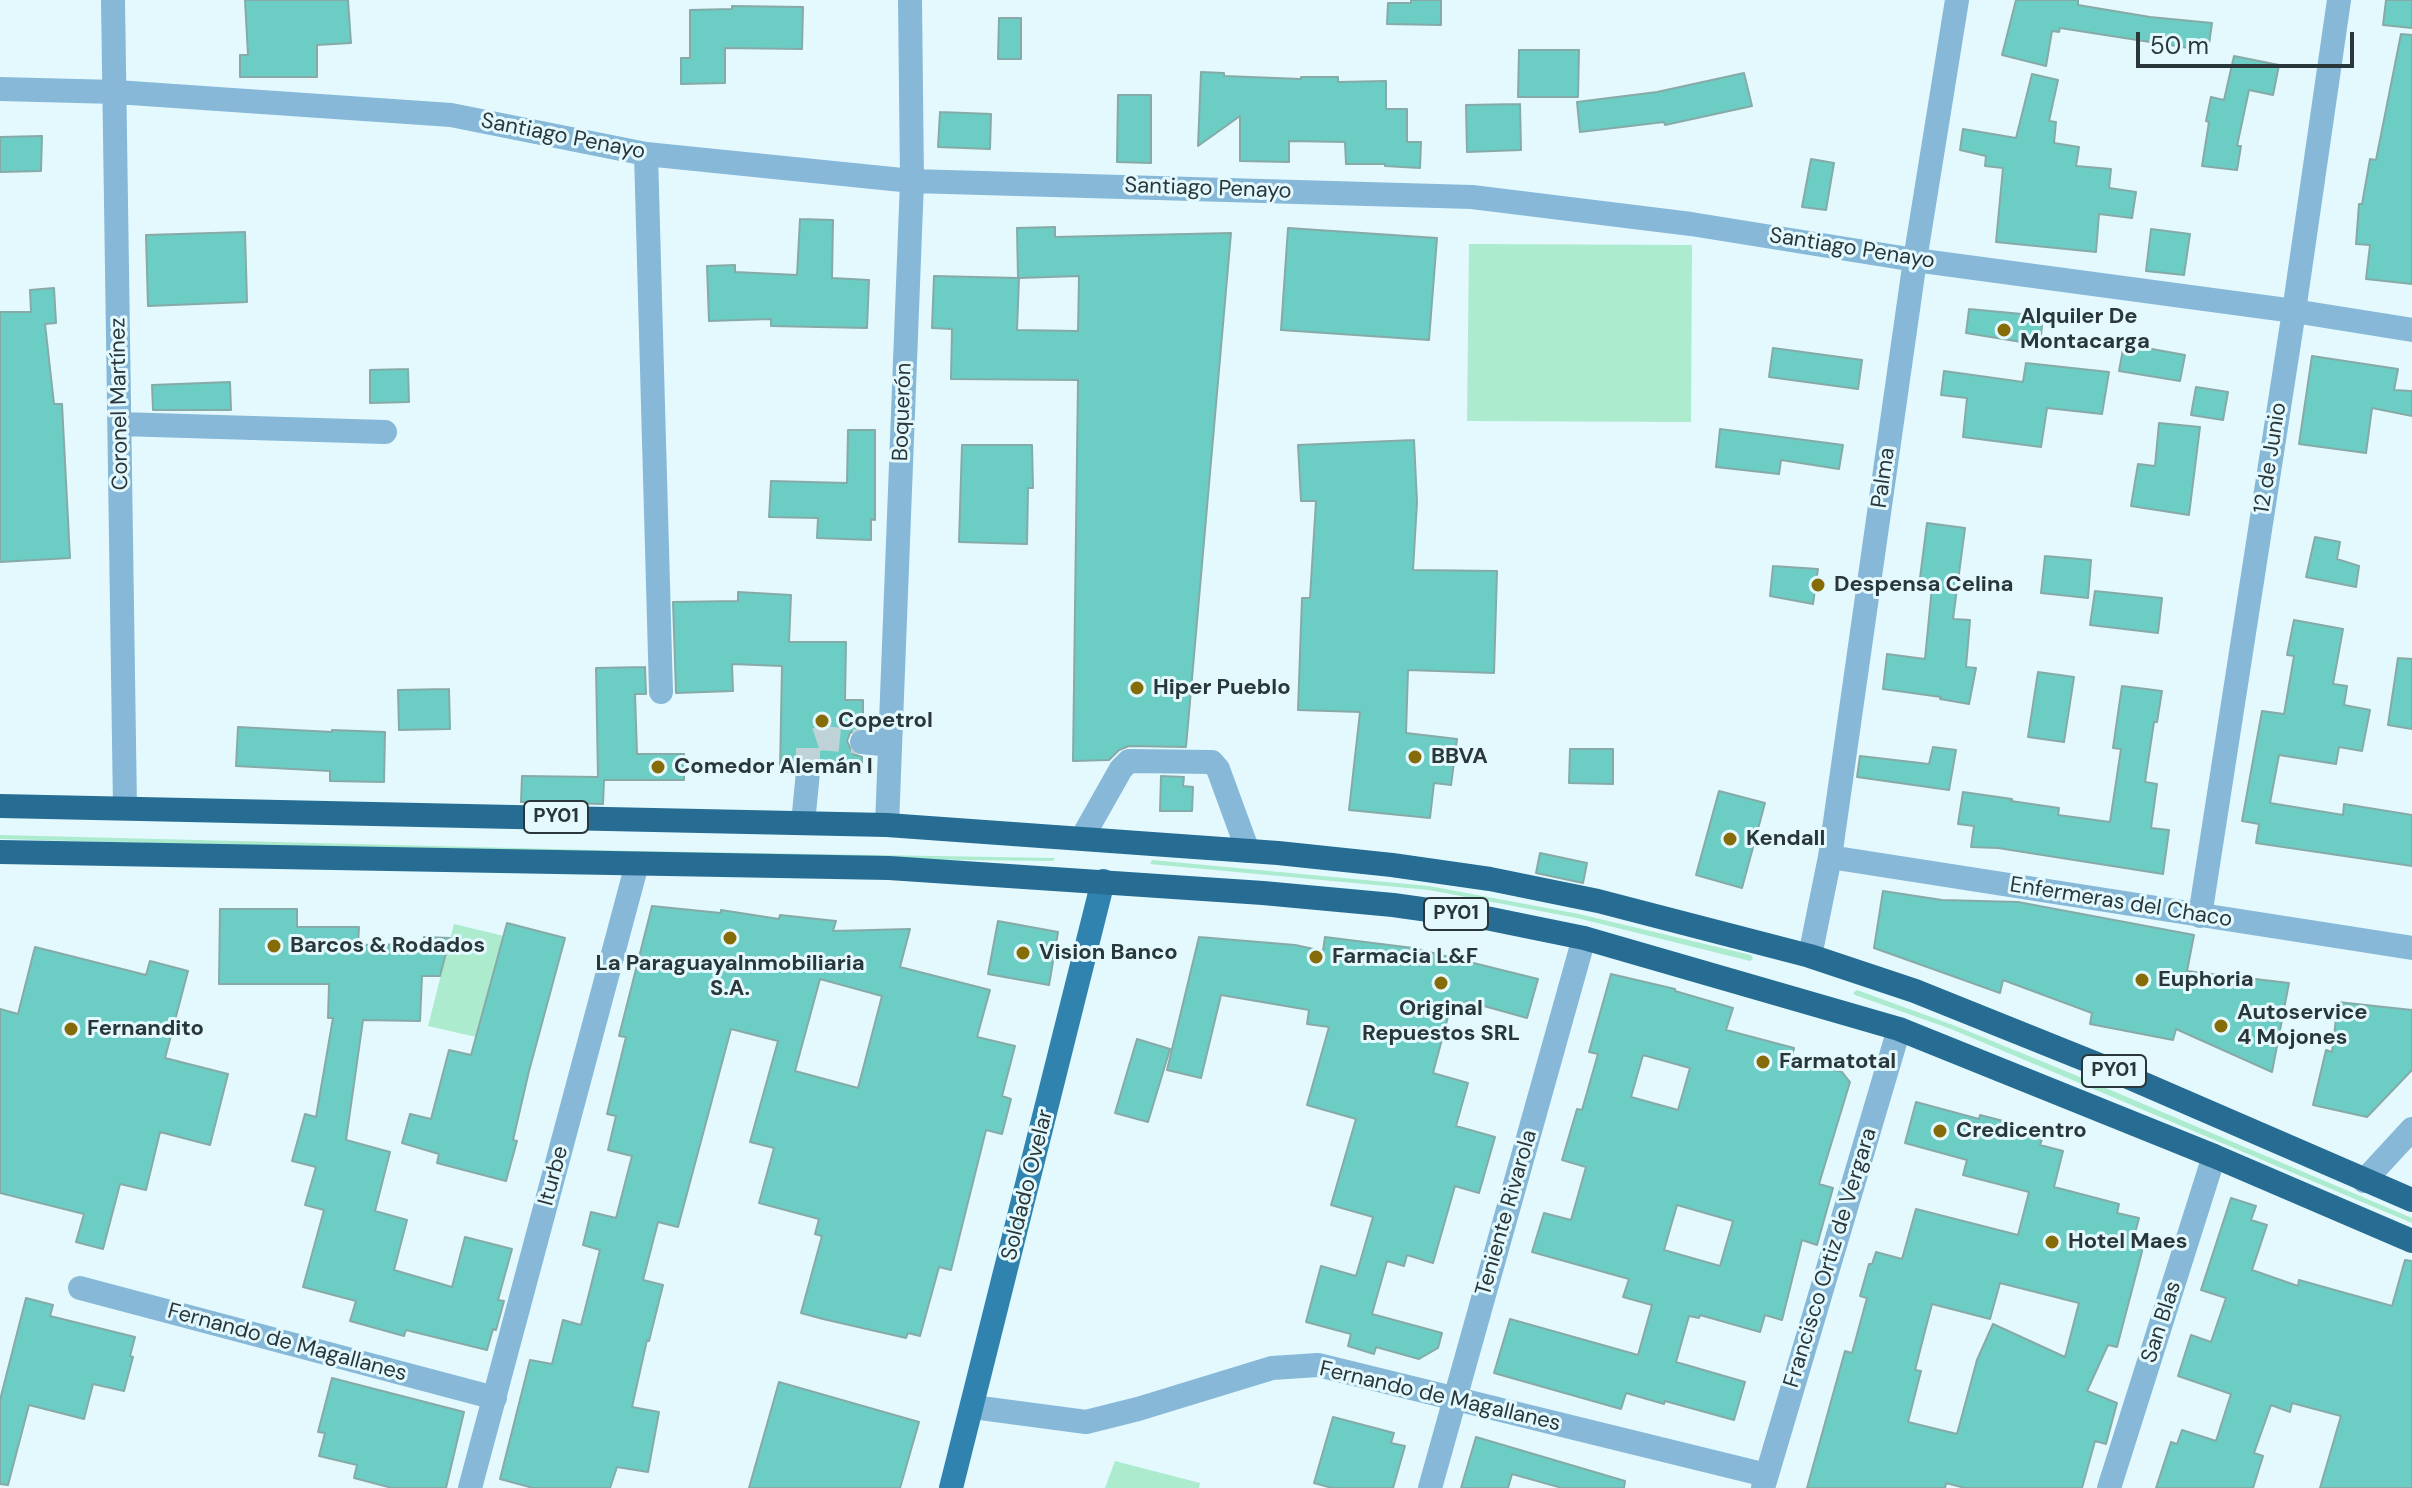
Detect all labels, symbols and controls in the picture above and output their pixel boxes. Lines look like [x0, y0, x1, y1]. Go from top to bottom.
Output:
scale bar [2140, 16, 2358, 66]
text: 50 m [2150, 30, 2209, 61]
street label: Santiago Penayo [478, 108, 648, 166]
street label: Santiago Penayo [1124, 173, 1292, 205]
street label: Santiago Penayo [1767, 223, 1937, 275]
place label: Alquiler De Montacarga [2020, 304, 2150, 356]
street label: Coronel Martínez [105, 317, 135, 491]
marker: Alquiler De Montacarga [1995, 321, 2013, 339]
street label: Boquerón [888, 362, 918, 462]
street label: 12 de Junio [2249, 401, 2293, 515]
street label: Palma [1867, 446, 1901, 510]
place label: Despensa Celina [1834, 572, 2013, 598]
marker: Despensa Celina [1809, 576, 1827, 594]
place label: Hiper Pueblo [1153, 675, 1291, 701]
marker: Hiper Pueblo [1128, 679, 1146, 697]
place label: Copetrol [838, 708, 933, 734]
marker: Copetrol [813, 712, 831, 730]
place label: BBVA [1431, 744, 1488, 770]
marker: BBVA [1406, 748, 1424, 766]
place label: Comedor Alemán I [674, 754, 873, 780]
marker: Comedor Alemán I [649, 758, 667, 776]
road number: PY01 [524, 801, 588, 833]
place label: Kendall [1746, 826, 1825, 852]
marker: Kendall [1721, 830, 1739, 848]
street label: Enfermeras del Chaco [2008, 872, 2234, 934]
road number: PY01 [1424, 898, 1488, 930]
marker: La ParaguayaInmobiliaria S.A. [721, 929, 739, 947]
place label: Barcos & Rodados [290, 933, 485, 959]
marker: Barcos & Rodados [265, 937, 283, 955]
place label: Vision Banco [1039, 940, 1178, 966]
marker: Vision Banco [1014, 944, 1032, 962]
place label: Farmacia L&F [1332, 944, 1478, 970]
marker: Farmacia L&F [1307, 948, 1325, 966]
place label: La ParaguayaInmobiliaria S.A. [595, 951, 865, 1002]
place label: Euphoria [2158, 967, 2254, 993]
marker: Euphoria [2133, 971, 2151, 989]
marker: Original Repuestos SRL [1432, 974, 1450, 992]
place label: Original Repuestos SRL [1362, 996, 1520, 1048]
place label: Autoservice 4 Mojones [2237, 1000, 2368, 1052]
place label: Fernandito [87, 1016, 204, 1042]
marker: Autoservice 4 Mojones [2212, 1017, 2230, 1035]
marker: Fernandito [62, 1020, 80, 1038]
place label: Farmatotal [1779, 1049, 1896, 1075]
marker: Farmatotal [1754, 1053, 1772, 1071]
road number: PY01 [2082, 1055, 2146, 1087]
street label: Soldado Ovelar [996, 1107, 1060, 1263]
place label: Credicentro [1956, 1118, 2087, 1144]
marker: Credicentro [1931, 1122, 1949, 1140]
street label: Francisco Ortiz de Vergara [1779, 1125, 1883, 1391]
street label: Teniente Rivarola [1471, 1127, 1543, 1299]
street label: Iturbe [533, 1143, 575, 1209]
place label: Hotel Maes [2068, 1229, 2188, 1255]
marker: Hotel Maes [2043, 1233, 2061, 1251]
street label: San Blas [2136, 1278, 2188, 1366]
street label: Fernando de Magallanes [164, 1298, 410, 1388]
street label: Fernando de Magallanes [1317, 1356, 1563, 1438]

